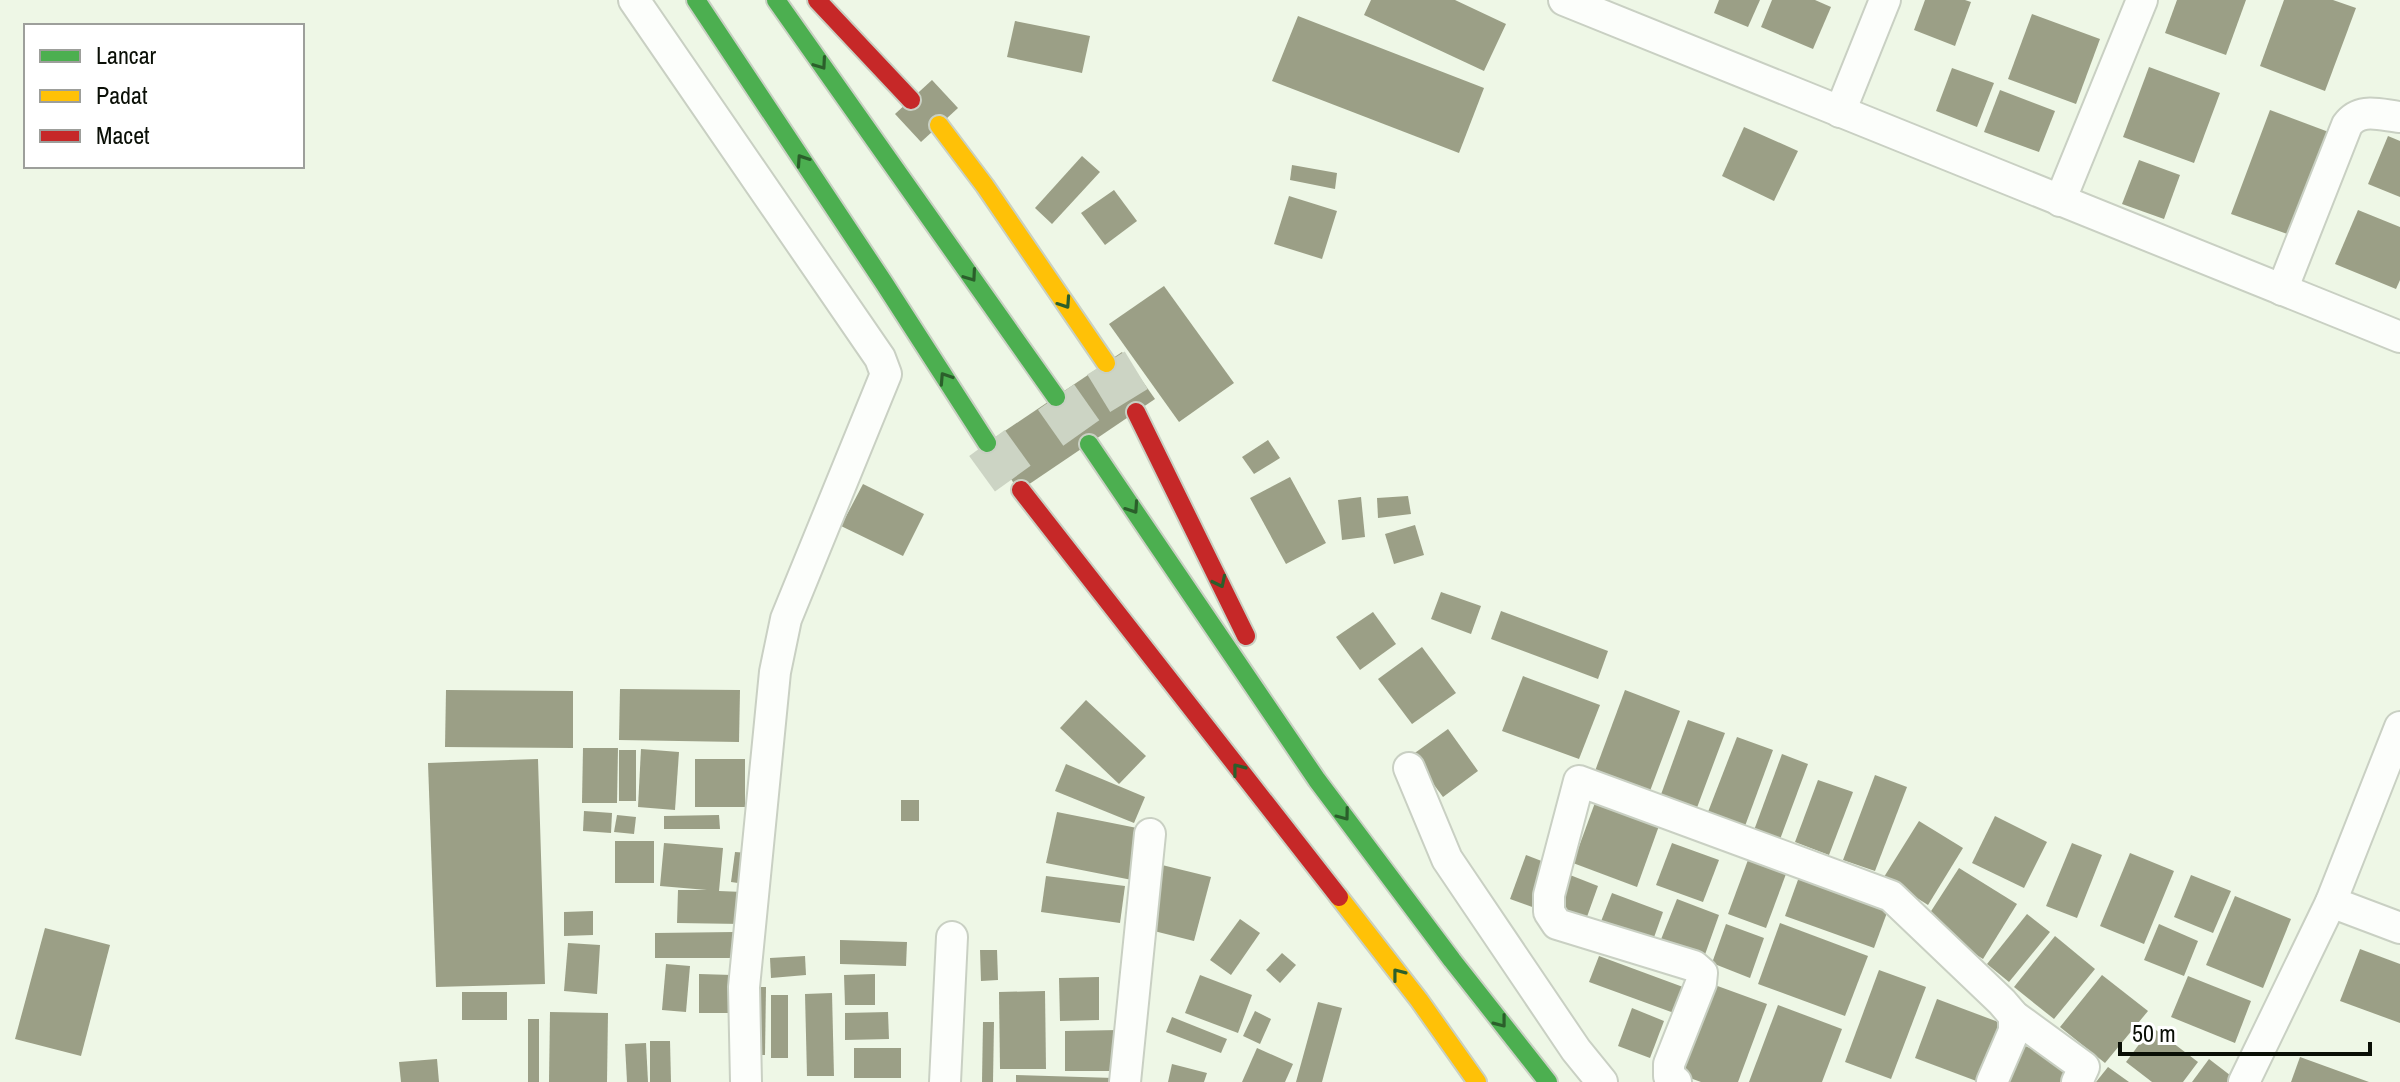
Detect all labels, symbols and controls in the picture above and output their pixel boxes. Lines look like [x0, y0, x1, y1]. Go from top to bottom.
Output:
legend [24, 24, 304, 168]
text: Lancar [96, 39, 157, 71]
one-way arrow [811, 55, 826, 69]
text: Padat [96, 79, 148, 111]
text: Macet [96, 119, 150, 151]
one-way arrow [797, 154, 812, 169]
one-way arrow [961, 267, 976, 282]
one-way arrow [1055, 295, 1070, 309]
one-way arrow [939, 372, 954, 386]
one-way arrow [1123, 500, 1138, 514]
one-way arrow [1210, 574, 1226, 589]
one-way arrow [1233, 763, 1247, 778]
one-way arrow [1334, 806, 1348, 821]
one-way arrow [1393, 969, 1408, 983]
scale bar [2120, 1006, 2370, 1056]
one-way arrow [1491, 1013, 1505, 1028]
text: 50 m [2132, 1017, 2176, 1049]

